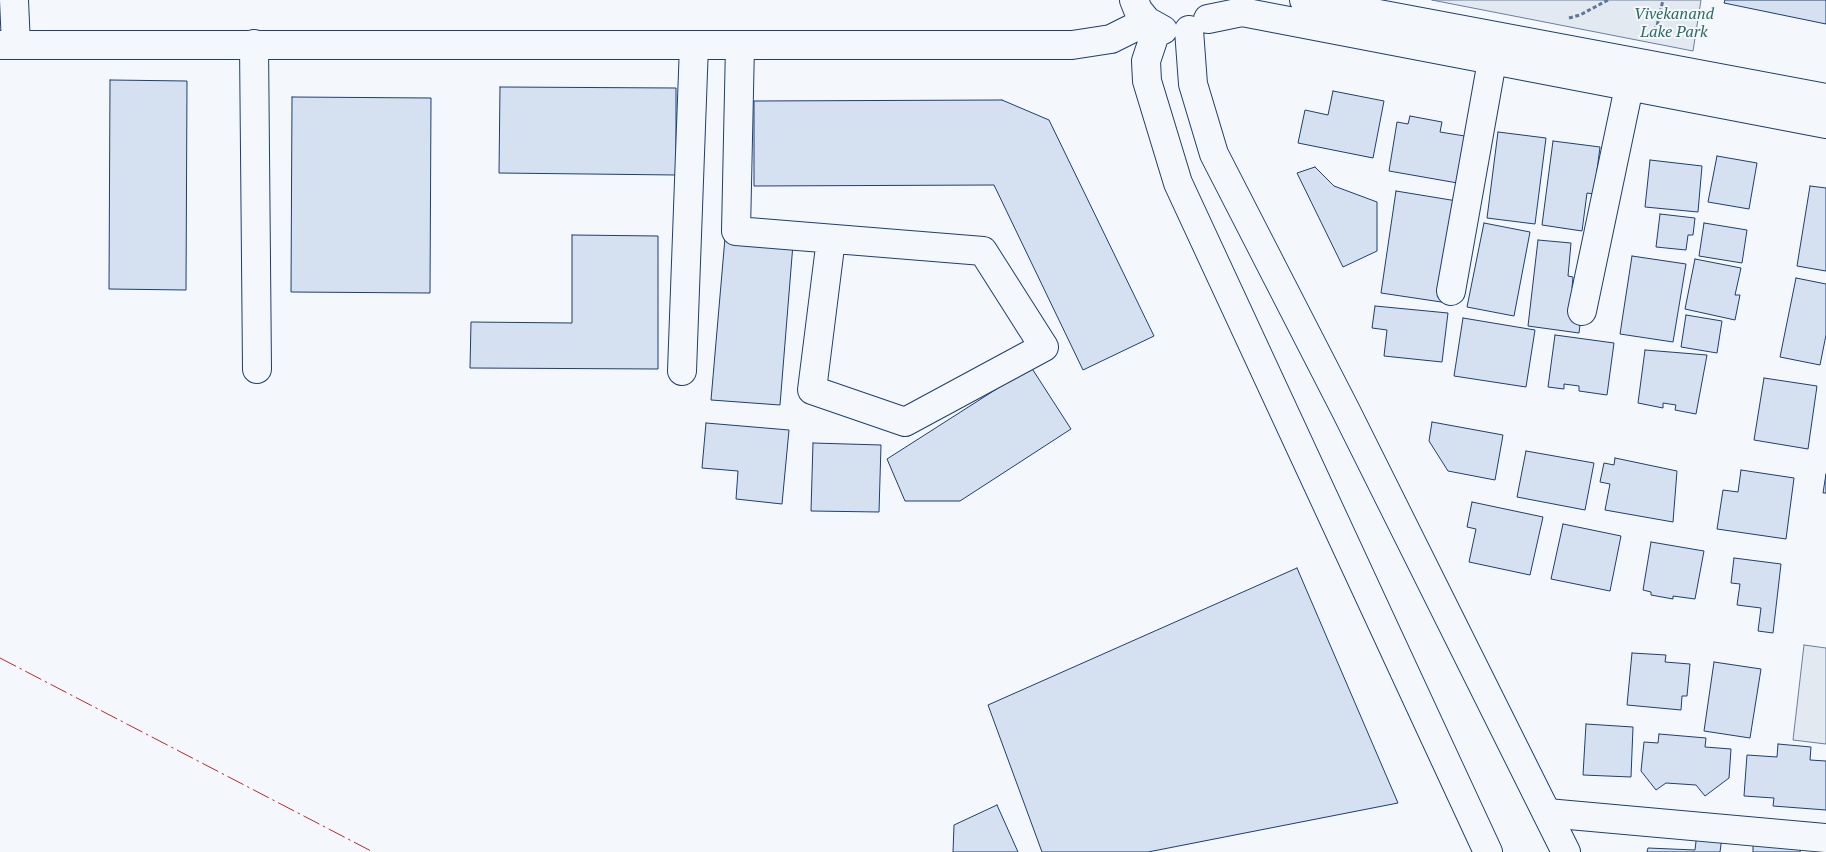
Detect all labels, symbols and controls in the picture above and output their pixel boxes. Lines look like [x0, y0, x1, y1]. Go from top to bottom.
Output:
park label: Vivekanand Lake Park [1634, 4, 1714, 42]

